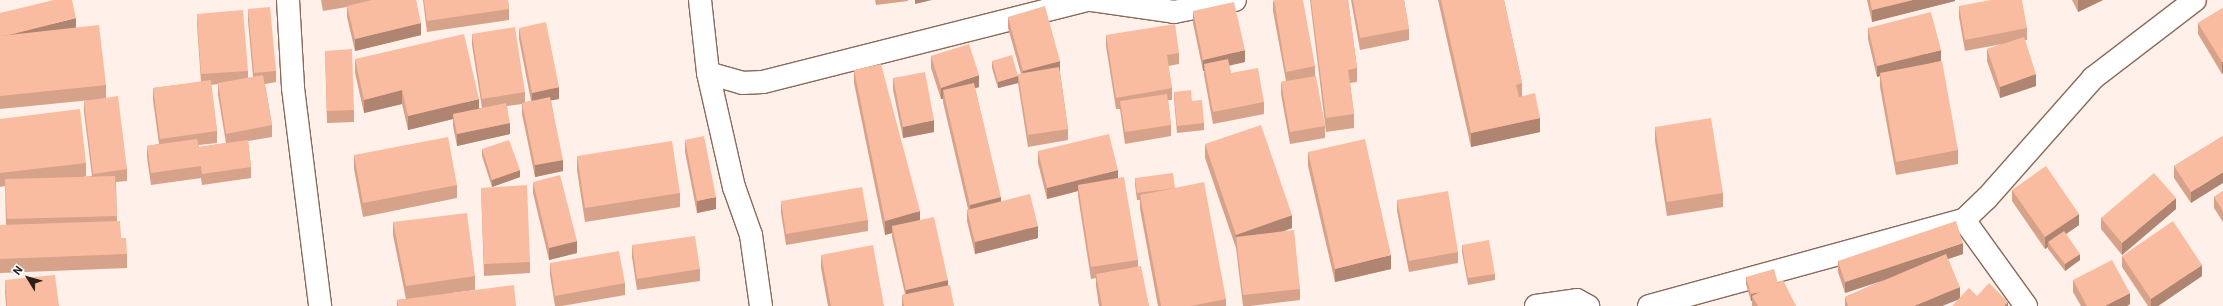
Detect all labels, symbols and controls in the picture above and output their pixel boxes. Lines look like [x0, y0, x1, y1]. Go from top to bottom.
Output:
north arrow [8, 258, 48, 298]
text: N [10, 263, 26, 277]

